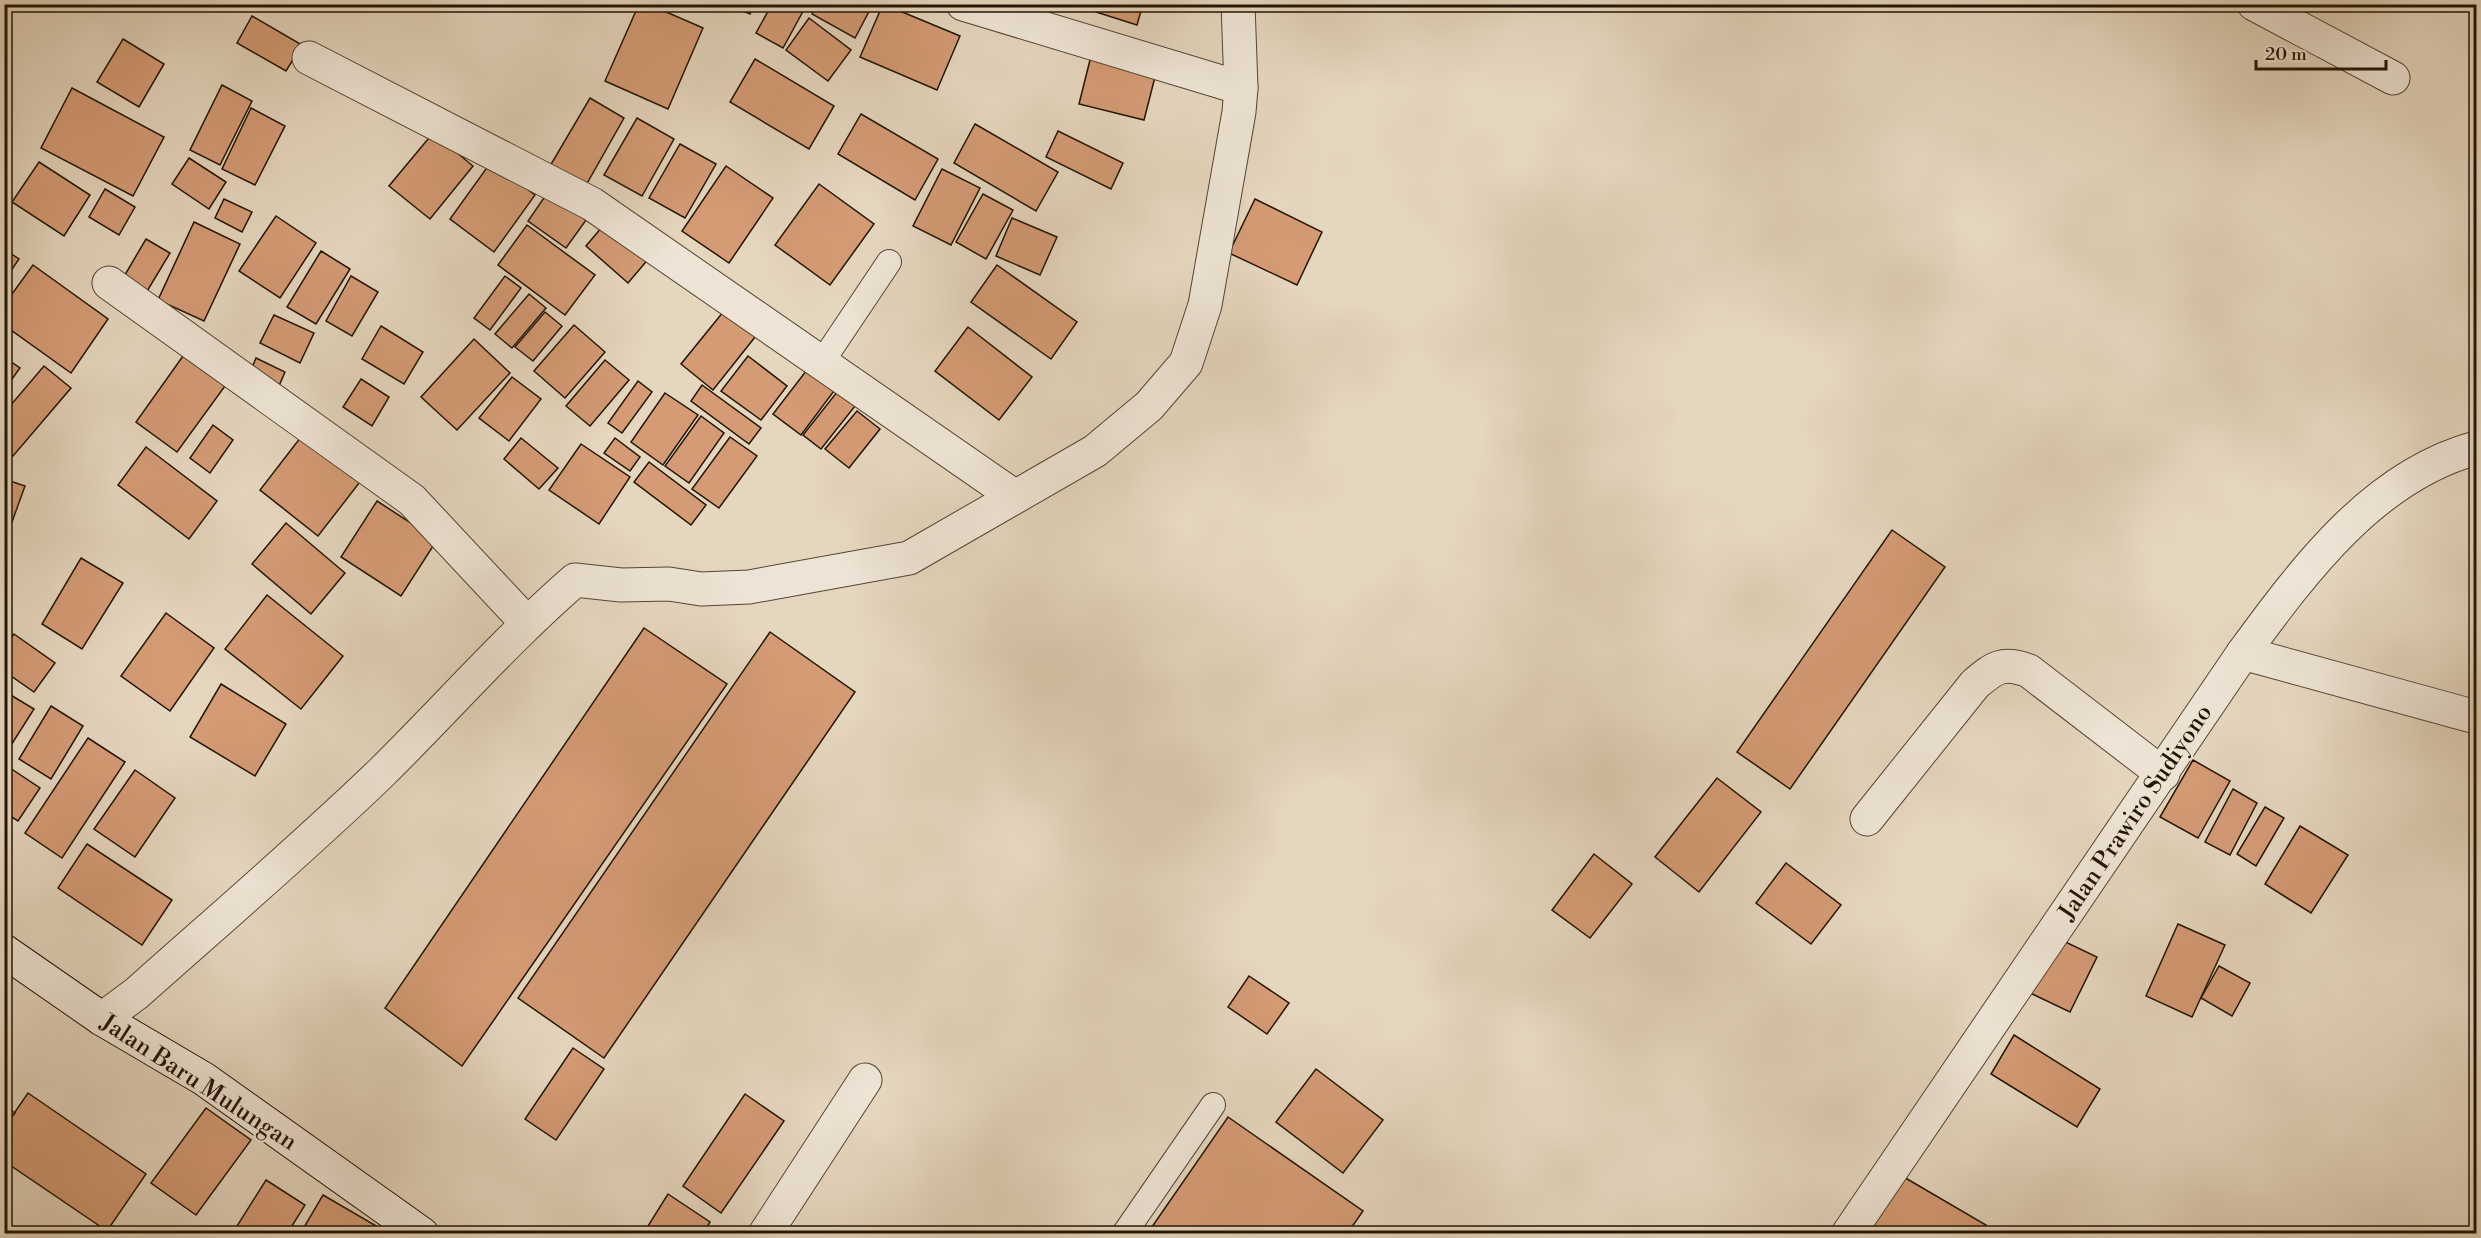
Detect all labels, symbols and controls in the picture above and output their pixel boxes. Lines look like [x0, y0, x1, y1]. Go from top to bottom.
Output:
scale bar [2256, 33, 2386, 71]
text: 20 m [2265, 43, 2307, 66]
street label: Jalan Prawiro Sudiyono [2052, 699, 2219, 927]
street label: Jalan Baru Mulungan [94, 1008, 302, 1158]

